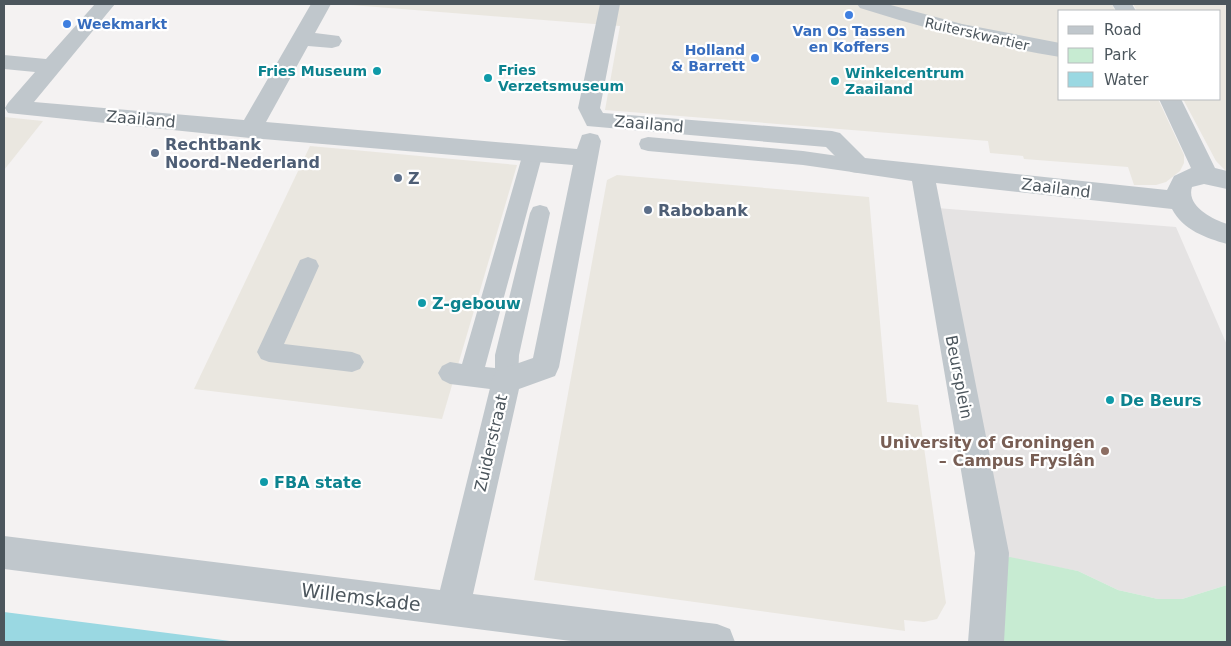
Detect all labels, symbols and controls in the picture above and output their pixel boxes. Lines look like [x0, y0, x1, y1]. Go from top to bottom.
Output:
marker: Van Os Tassen en Koffers [843, 9, 855, 21]
legend [1058, 10, 1221, 100]
street label: Ruiterskwartier [923, 14, 1031, 54]
place label: Weekmarkt [77, 16, 167, 32]
marker: Weekmarkt [61, 18, 73, 30]
text: Road [1104, 21, 1142, 39]
place label: Van Os Tassen en Koffers [793, 23, 905, 55]
place label: Holland & Barrett [671, 42, 745, 74]
text: Park [1104, 46, 1137, 64]
marker: Holland & Barrett [749, 52, 761, 64]
place label: Fries Verzetsmuseum [498, 62, 624, 94]
place label: Fries Museum [258, 63, 367, 79]
marker: Fries Museum [371, 65, 383, 77]
place label: Winkelcentrum Zaailand [845, 65, 964, 97]
text: Water [1104, 71, 1149, 89]
marker: Fries Verzetsmuseum [482, 72, 494, 84]
marker: Winkelcentrum Zaailand [829, 75, 841, 87]
street label: Zaailand [106, 107, 176, 131]
street label: Zaailand [614, 112, 684, 136]
place label: Rechtbank Noord-Nederland [165, 135, 320, 172]
marker: Rechtbank Noord-Nederland [149, 147, 161, 159]
place label: Z [408, 169, 420, 188]
marker: Z [392, 172, 404, 184]
street label: Zaailand [1020, 174, 1092, 202]
place label: Rabobank [658, 201, 748, 220]
marker: Rabobank [642, 204, 654, 216]
place label: Z-gebouw [432, 294, 521, 313]
marker: Z-gebouw [416, 297, 428, 309]
street label: Beursplein [942, 334, 976, 420]
place label: De Beurs [1120, 391, 1202, 410]
street label: Zuiderstraat [471, 393, 511, 493]
marker: De Beurs [1104, 394, 1116, 406]
place label: University of Groningen – Campus Fryslân [880, 433, 1095, 470]
marker: University of Groningen – Campus Fryslân [1099, 445, 1111, 457]
place label: FBA state [274, 473, 362, 492]
marker: FBA state [258, 476, 270, 488]
street label: Willemskade [300, 579, 422, 615]

